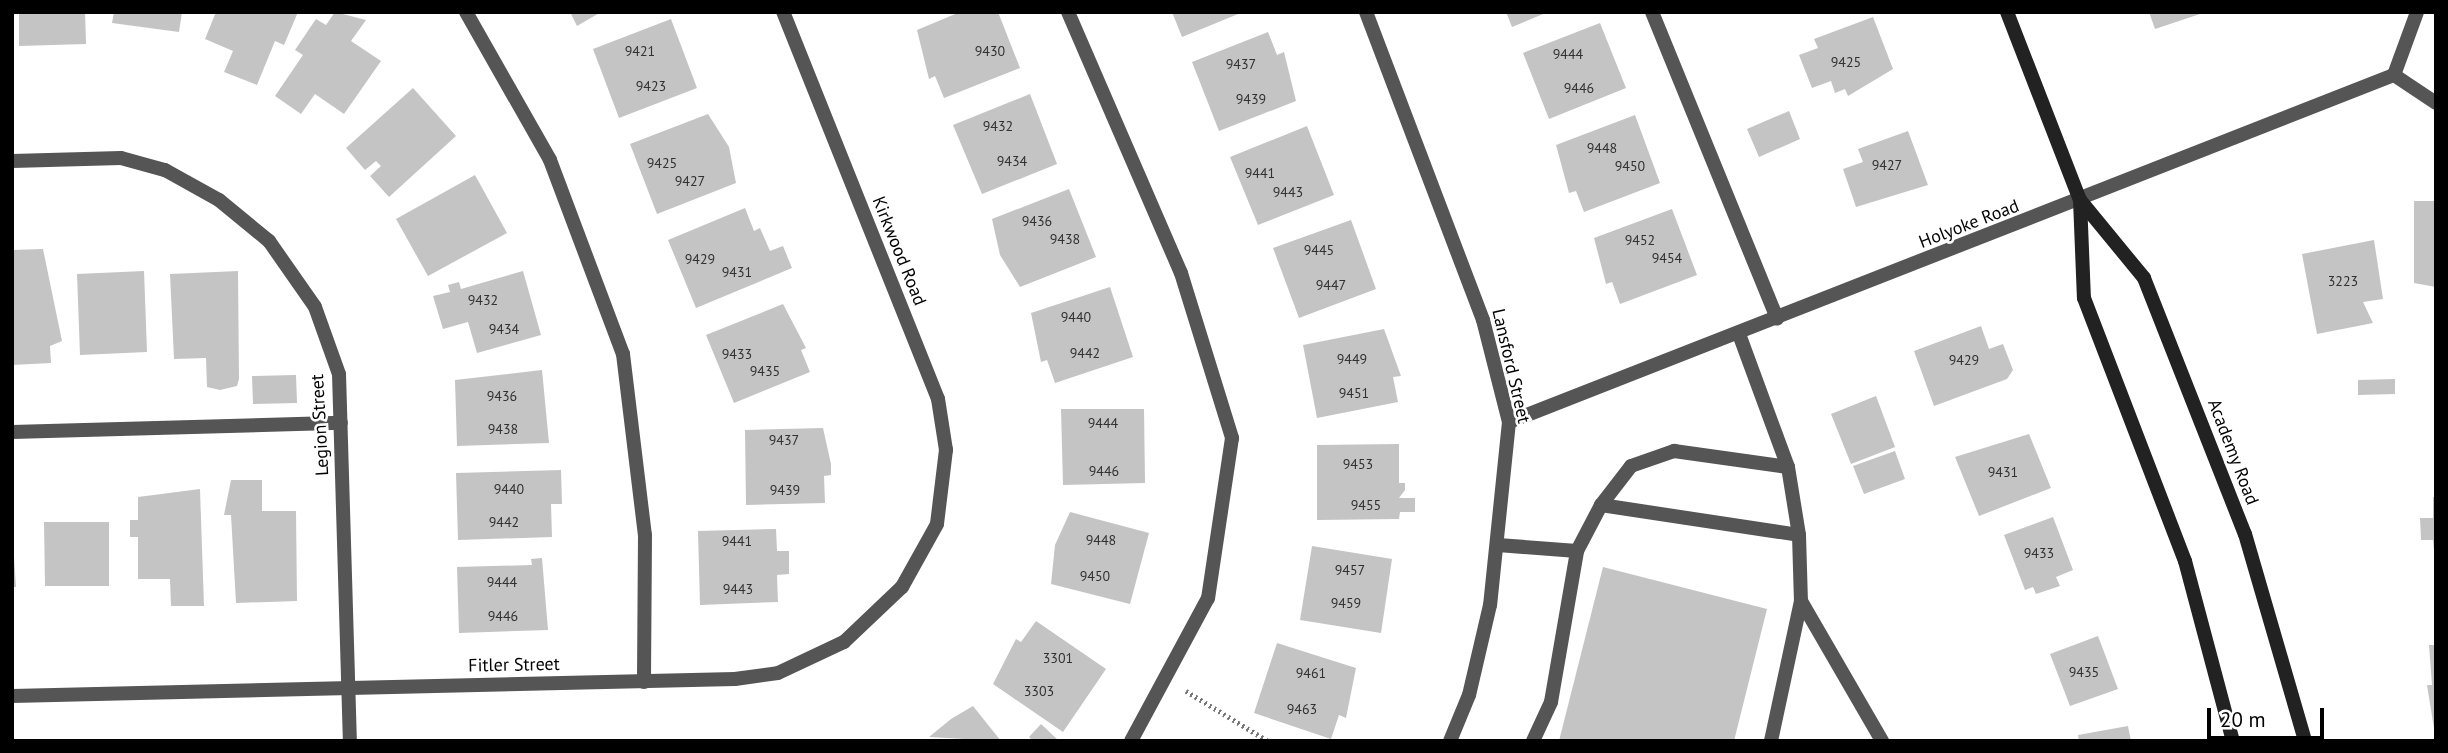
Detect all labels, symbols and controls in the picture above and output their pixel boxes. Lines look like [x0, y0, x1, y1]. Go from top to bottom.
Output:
house number: 9421 [625, 43, 655, 59]
house number: 9430 [975, 43, 1005, 59]
house number: 9444 [1553, 46, 1583, 62]
house number: 9425 [1831, 54, 1861, 70]
house number: 9437 [1226, 56, 1256, 72]
house number: 9423 [636, 78, 666, 94]
house number: 9446 [1564, 80, 1594, 96]
house number: 9439 [1236, 91, 1266, 107]
house number: 9432 [983, 118, 1013, 134]
house number: 9448 [1587, 140, 1617, 156]
house number: 9434 [997, 153, 1027, 169]
house number: 9425 [647, 155, 677, 171]
house number: 9427 [1872, 157, 1902, 173]
house number: 9450 [1615, 158, 1645, 174]
house number: 9441 [1245, 165, 1275, 181]
house number: 9427 [675, 173, 705, 189]
house number: 9443 [1273, 184, 1303, 200]
street label: Kirkwood Road [867, 193, 931, 309]
street label: Holyoke Road [1916, 195, 2022, 253]
house number: 9436 [1022, 213, 1052, 229]
house number: 9438 [1050, 231, 1080, 247]
house number: 9452 [1625, 232, 1655, 248]
house number: 9445 [1304, 242, 1334, 258]
house number: 9454 [1652, 250, 1682, 266]
house number: 9429 [685, 251, 715, 267]
house number: 9431 [722, 264, 752, 280]
house number: 3223 [2328, 273, 2358, 289]
house number: 9447 [1316, 277, 1346, 293]
house number: 9432 [468, 292, 498, 308]
street label: Lansford Street [1487, 307, 1535, 425]
house number: 9440 [1061, 309, 1091, 325]
house number: 9434 [489, 321, 519, 337]
house number: 9442 [1070, 345, 1100, 361]
house number: 9433 [722, 346, 752, 362]
house number: 9449 [1337, 351, 1367, 367]
house number: 9429 [1949, 352, 1979, 368]
house number: 9435 [750, 363, 780, 379]
street label: Legion Street [307, 374, 333, 476]
house number: 9451 [1339, 385, 1369, 401]
house number: 9436 [487, 388, 517, 404]
street label: Academy Road [2203, 396, 2263, 508]
house number: 9444 [1088, 415, 1118, 431]
house number: 9438 [488, 421, 518, 437]
house number: 9437 [769, 432, 799, 448]
house number: 9453 [1343, 456, 1373, 472]
house number: 9446 [1089, 463, 1119, 479]
house number: 9431 [1988, 464, 2018, 480]
house number: 9440 [494, 481, 524, 497]
house number: 9439 [770, 482, 800, 498]
house number: 9455 [1351, 497, 1381, 513]
house number: 9442 [489, 514, 519, 530]
house number: 9448 [1086, 532, 1116, 548]
house number: 9441 [722, 533, 752, 549]
house number: 9433 [2024, 545, 2054, 561]
house number: 9457 [1335, 562, 1365, 578]
house number: 9450 [1080, 568, 1110, 584]
house number: 9444 [487, 574, 517, 590]
house number: 9443 [723, 581, 753, 597]
house number: 9459 [1331, 595, 1361, 611]
house number: 9446 [488, 608, 518, 624]
house number: 3301 [1043, 650, 1073, 666]
street label: Fitler Street [468, 653, 560, 677]
house number: 9435 [2069, 664, 2099, 680]
house number: 9461 [1296, 665, 1326, 681]
house number: 3303 [1024, 683, 1054, 699]
scale bar [2210, 694, 2327, 738]
house number: 9463 [1287, 701, 1317, 717]
text: 20 m [2220, 706, 2266, 733]

